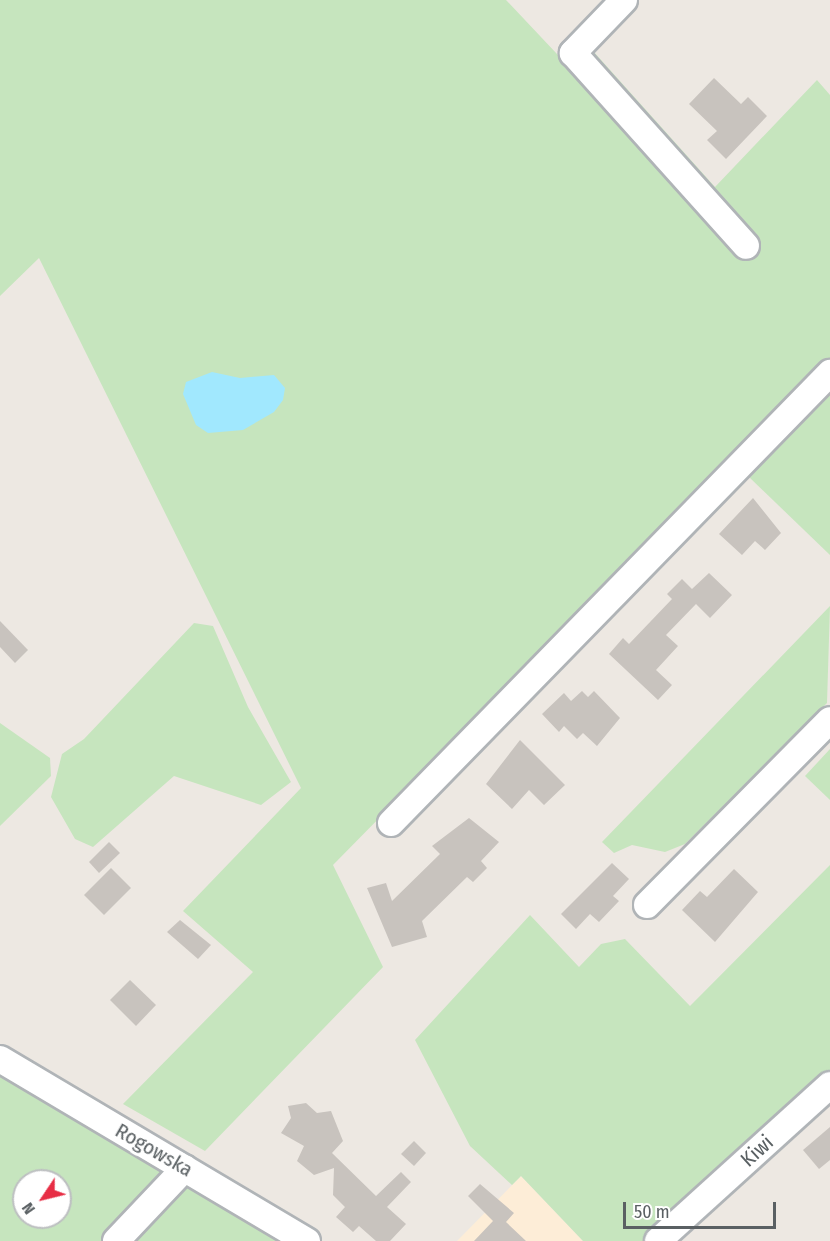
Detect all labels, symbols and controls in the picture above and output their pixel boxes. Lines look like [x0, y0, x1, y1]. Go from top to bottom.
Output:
street label: Rogowska [111, 1118, 197, 1182]
street label: Kiwi [735, 1130, 779, 1172]
north arrow [12, 1169, 72, 1229]
scale bar [626, 1190, 779, 1228]
text: N [18, 1199, 39, 1218]
text: 50 m [634, 1201, 670, 1223]

